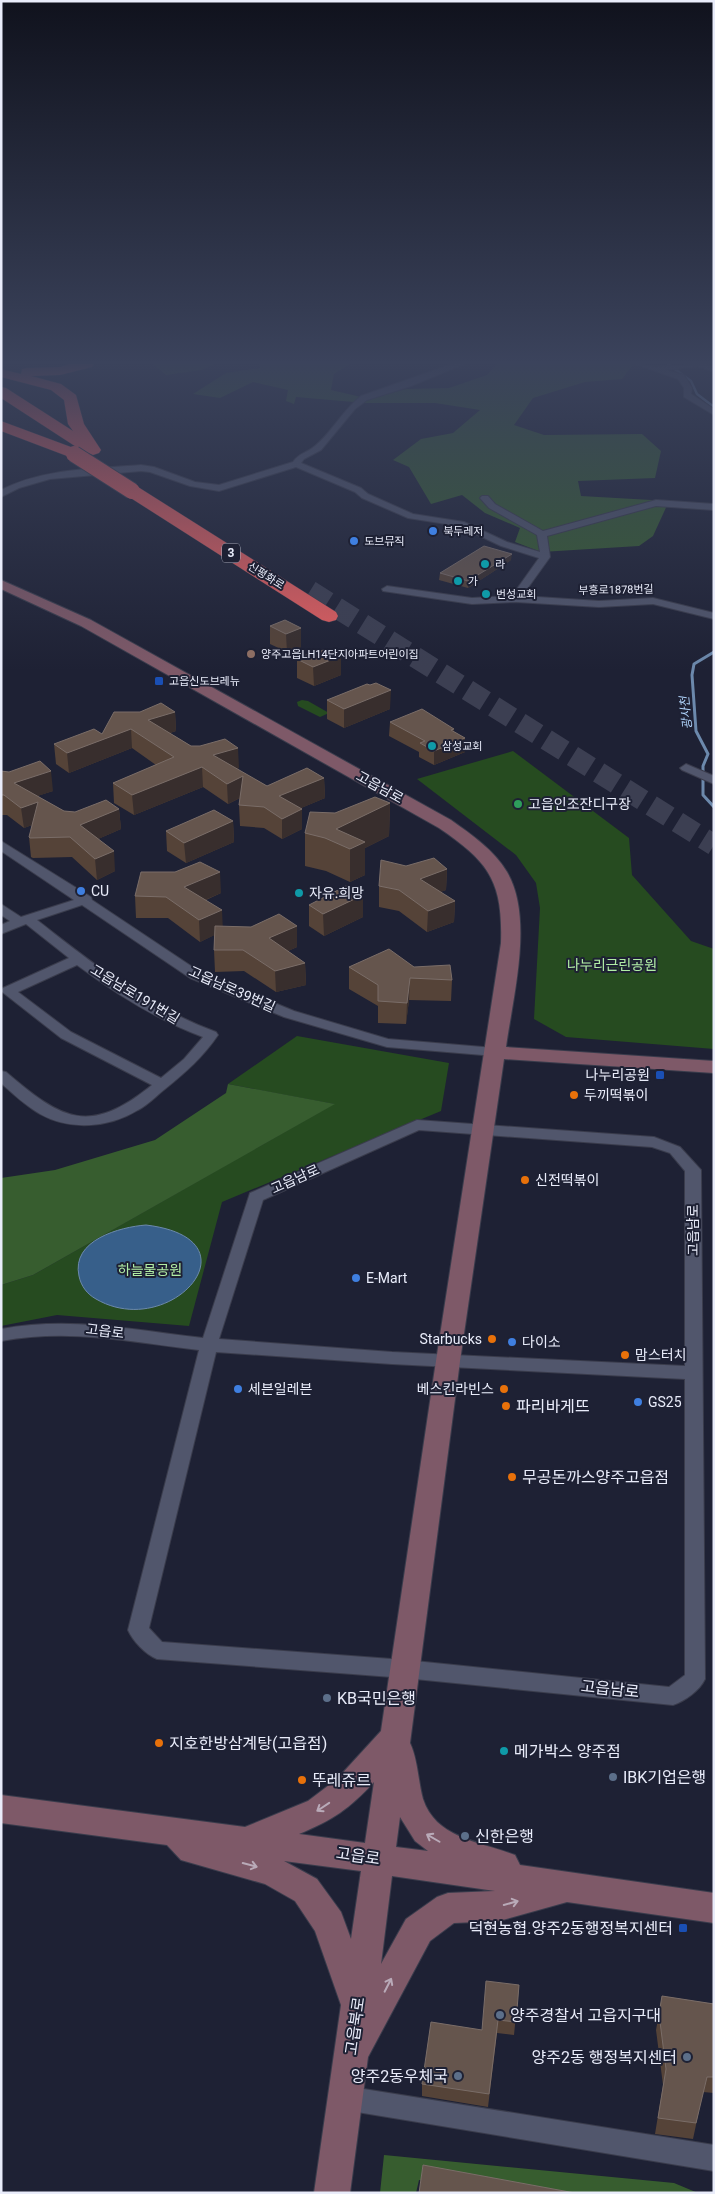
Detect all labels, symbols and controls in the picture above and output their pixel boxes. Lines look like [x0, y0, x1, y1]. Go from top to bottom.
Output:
marker: 북두레저 [427, 525, 439, 537]
place label: 북두레저 [443, 525, 483, 538]
marker: 도브뮤직 [348, 535, 360, 547]
place label: 도브뮤직 [364, 535, 404, 548]
road number: 3 [222, 544, 240, 562]
marker: 라 [479, 558, 491, 570]
place label: 라 [495, 558, 505, 571]
street label: 신평화로 [245, 560, 287, 592]
marker: 가 [452, 575, 464, 587]
place label: 가 [468, 575, 478, 588]
street label: 부흥로1878번길 [578, 583, 654, 597]
marker: 번성교회 [480, 588, 492, 600]
place label: 번성교회 [496, 588, 536, 601]
marker: 양주고읍LH14단지아파트어린이집 [245, 648, 257, 660]
place label: 양주고읍LH14단지아파트어린이집 [261, 648, 419, 661]
marker: 고읍신도브레뉴 [153, 675, 165, 687]
place label: 고읍신도브레뉴 [169, 675, 240, 688]
water label: 광사천 [677, 694, 695, 730]
marker: 삼성교회 [426, 740, 438, 752]
place label: 삼성교회 [442, 740, 482, 753]
street label: 고읍남로 [354, 768, 407, 807]
place label: 고읍인조잔디구장 [528, 796, 631, 812]
marker: 고읍인조잔디구장 [512, 798, 524, 810]
place label: CU [91, 883, 109, 899]
marker: CU [75, 885, 87, 897]
place label: 자유.희망 [309, 885, 364, 901]
marker: 자유.희망 [293, 887, 305, 899]
park label: 나누리근린공원 [567, 957, 657, 973]
street label: 고읍남로191번길 [88, 961, 182, 1027]
street label: 고읍남로39번길 [186, 963, 278, 1015]
place label: 나누리공원 [586, 1067, 650, 1083]
marker: 나누리공원 [654, 1069, 666, 1081]
place label: 두끼떡볶이 [584, 1087, 648, 1103]
marker: 두끼떡볶이 [568, 1089, 580, 1101]
street label: 고읍남로 [268, 1161, 322, 1197]
place label: 신전떡볶이 [535, 1172, 599, 1188]
marker: 신전떡볶이 [519, 1174, 531, 1186]
street label: 고읍남로 [685, 1204, 701, 1256]
park label: 하늘물공원 [118, 1262, 182, 1278]
place label: E-Mart [366, 1270, 408, 1286]
marker: E-Mart [350, 1272, 362, 1284]
street label: 고읍로 [85, 1321, 125, 1341]
place label: Starbucks [420, 1331, 482, 1347]
marker: Starbucks [486, 1333, 498, 1345]
place label: 다이소 [522, 1334, 561, 1350]
marker: 다이소 [506, 1336, 518, 1348]
place label: 맘스터치 [635, 1347, 687, 1363]
marker: 맘스터치 [619, 1349, 631, 1361]
place label: 세븐일레븐 [248, 1381, 313, 1397]
place label: 베스킨라빈스 [417, 1381, 494, 1397]
marker: 세븐일레븐 [232, 1383, 244, 1395]
marker: 베스킨라빈스 [498, 1383, 510, 1395]
place label: GS25 [648, 1394, 682, 1410]
marker: GS25 [632, 1396, 644, 1408]
place label: 파리바게뜨 [516, 1397, 590, 1416]
marker: 파리바게뜨 [500, 1400, 512, 1412]
place label: 무공돈까스양주고읍점 [522, 1468, 669, 1487]
marker: 무공돈까스양주고읍점 [506, 1471, 518, 1483]
street label: 고읍남로 [580, 1676, 641, 1702]
place label: KB국민은행 [337, 1689, 416, 1708]
marker: KB국민은행 [321, 1692, 333, 1704]
place label: 지호한방삼계탕(고읍점) [169, 1734, 327, 1753]
marker: 지호한방삼계탕(고읍점) [153, 1737, 165, 1749]
place label: 메가박스 양주점 [514, 1742, 621, 1761]
marker: 메가박스 양주점 [498, 1745, 510, 1757]
place label: IBK기업은행 [623, 1768, 706, 1787]
place label: 뚜레쥬르 [312, 1771, 371, 1790]
marker: IBK기업은행 [607, 1771, 619, 1783]
marker: 뚜레쥬르 [296, 1774, 308, 1786]
one-way arrow [316, 1802, 330, 1812]
place label: 신한은행 [475, 1827, 534, 1846]
marker: 신한은행 [459, 1830, 471, 1842]
one-way arrow [426, 1833, 441, 1843]
street label: 고읍로 [335, 1844, 381, 1869]
one-way arrow [241, 1861, 257, 1870]
one-way arrow [502, 1897, 518, 1907]
place label: 덕현농협.양주2동행정복지센터 [468, 1919, 673, 1938]
marker: 덕현농협.양주2동행정복지센터 [677, 1922, 689, 1934]
one-way arrow [383, 1977, 393, 1992]
street label: 고읍북로 [341, 1995, 369, 2056]
place label: 양주경찰서 고읍지구대 [510, 2006, 661, 2025]
marker: 양주경찰서 고읍지구대 [494, 2009, 506, 2021]
place label: 양주2동 행정복지센터 [532, 2048, 677, 2067]
marker: 양주2동 행정복지센터 [681, 2051, 693, 2063]
place label: 양주2동우체국 [351, 2067, 448, 2086]
marker: 양주2동우체국 [452, 2070, 464, 2082]

